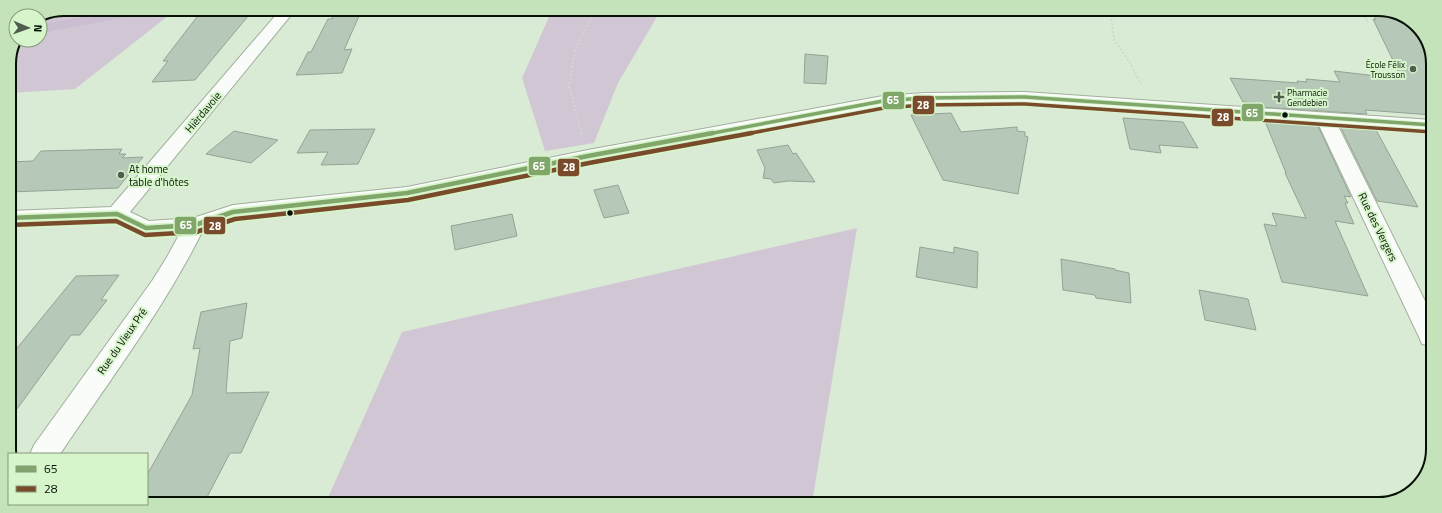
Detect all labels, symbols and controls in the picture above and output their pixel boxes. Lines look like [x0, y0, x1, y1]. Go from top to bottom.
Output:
north arrow [8, 8, 48, 48]
text: N [30, 24, 46, 32]
place label: École Félix Trousson [1366, 58, 1405, 81]
marker: École Félix Trousson [1408, 64, 1418, 74]
place label: Pharmacie Gendebien [1287, 86, 1328, 109]
street label: Hièrdavoie [181, 88, 225, 136]
line badge: 65 [882, 91, 905, 110]
text: 65 [887, 92, 899, 108]
marker: Pharmacie Gendebien [1274, 92, 1284, 102]
line badge: 28 [912, 95, 935, 115]
text: 28 [917, 97, 929, 113]
line badge: 65 [1241, 103, 1264, 122]
text: 65 [1246, 105, 1258, 121]
line badge: 28 [1211, 108, 1234, 127]
text: 28 [1217, 109, 1229, 125]
unlabelled marker [1280, 110, 1290, 120]
line badge: 65 [528, 156, 551, 176]
text: 65 [533, 158, 545, 174]
line badge: 28 [557, 158, 580, 177]
text: 28 [563, 159, 575, 175]
place label: At home table d'hôtes [129, 161, 189, 190]
marker: At home table d'hôtes [116, 170, 126, 180]
street label: Rue des Vergers [1354, 190, 1402, 264]
unlabelled marker [285, 208, 295, 218]
line badge: 65 [174, 216, 197, 235]
line badge: 28 [203, 216, 226, 235]
text: 65 [180, 217, 192, 233]
text: 28 [209, 218, 221, 234]
street label: Rue du Vieux Pré [93, 304, 151, 378]
legend [8, 453, 148, 505]
text: 65 [44, 459, 58, 478]
text: 28 [44, 479, 58, 498]

